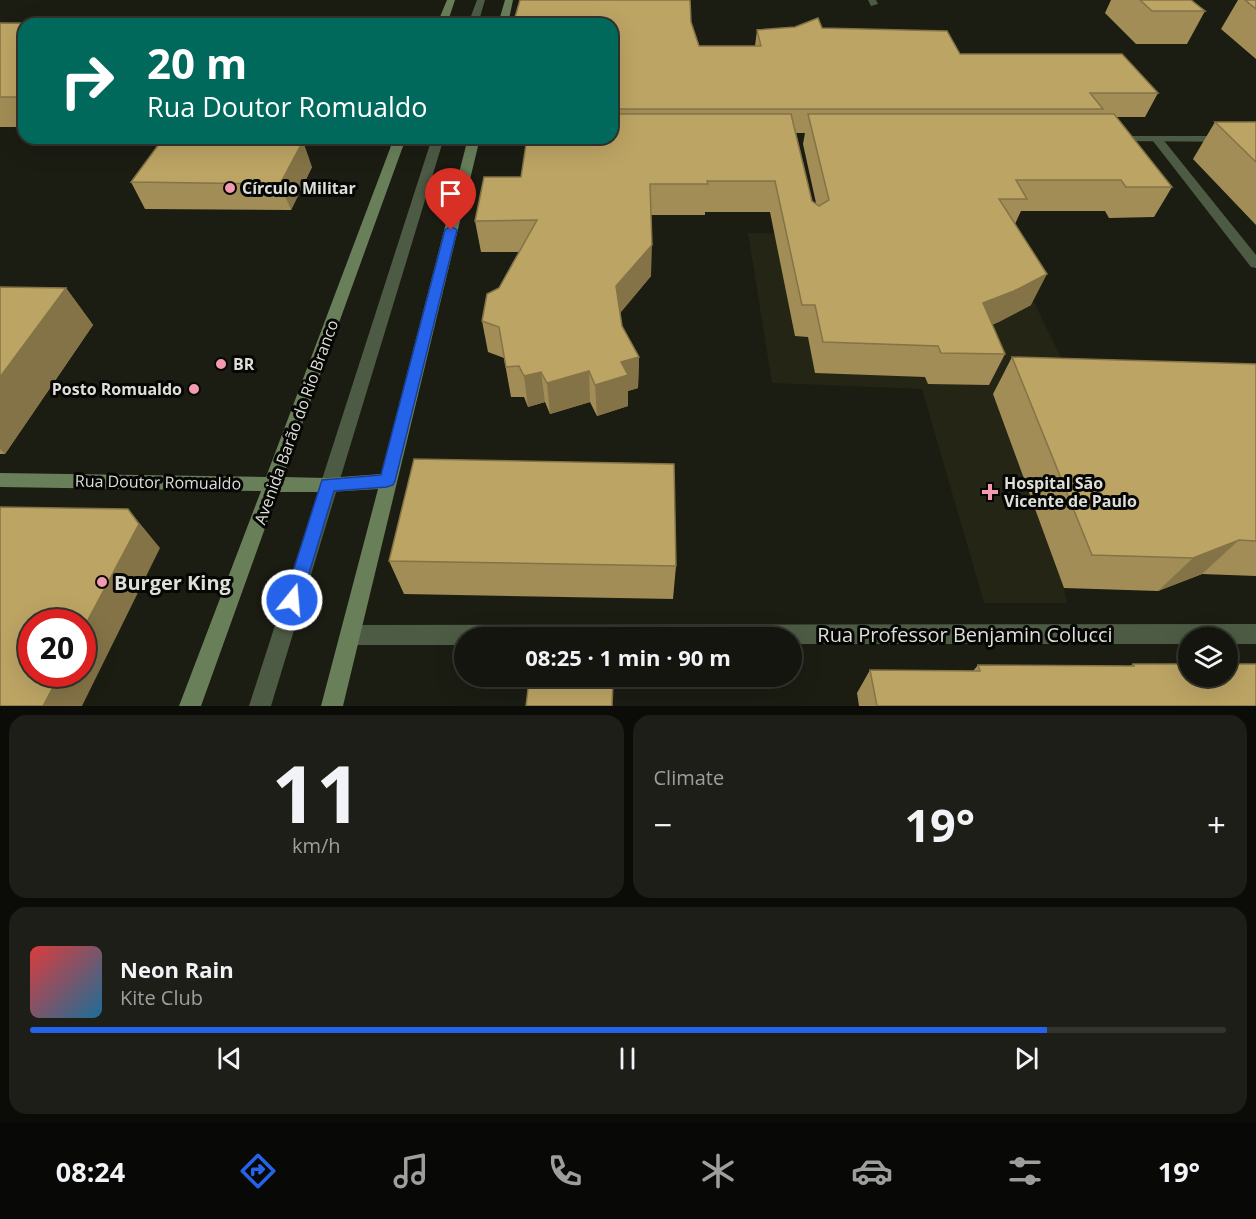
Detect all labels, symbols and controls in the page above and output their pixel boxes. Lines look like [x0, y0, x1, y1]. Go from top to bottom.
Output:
text: 20 m [147, 34, 247, 91]
icon: right [48, 42, 126, 120]
text: Rua Doutor Romualdo [147, 88, 428, 125]
pin [425, 168, 476, 230]
place label: Círculo Militar [242, 177, 356, 199]
icon: arrive [434, 177, 467, 210]
marker: Círculo Militar [223, 181, 237, 195]
street label: Avenida Barão do Rio Branco [249, 317, 343, 527]
place label: BR [233, 353, 255, 375]
marker: BR [214, 357, 228, 371]
place label: Posto Romualdo [52, 378, 182, 400]
marker: Posto Romualdo [187, 382, 201, 396]
street label: Rua Doutor Romualdo [75, 470, 241, 494]
place label: Hospital São Vicente de Paulo [1004, 472, 1137, 512]
marker: Hospital São Vicente de Paulo [981, 483, 999, 501]
position arrow [260, 568, 324, 632]
place label: Burger King [114, 569, 232, 596]
marker: Burger King [95, 575, 109, 589]
speed limit sign: 20 [18, 609, 96, 687]
street label: Rua Professor Benjamin Colucci [817, 621, 1113, 648]
map controls [1178, 627, 1238, 687]
button: layers [1178, 627, 1238, 687]
text: 08:25 · 1 min · 90 m [525, 642, 731, 672]
text: 11 [272, 740, 361, 846]
text: Climate [654, 764, 724, 791]
text: 19° [904, 794, 975, 855]
text: − [654, 802, 672, 847]
text: + [1207, 802, 1226, 847]
text: km/h [292, 832, 341, 859]
text: Neon Rain [120, 954, 234, 984]
text: Kite Club [120, 984, 203, 1011]
icon: previous [213, 1042, 246, 1075]
icon: pause [611, 1042, 644, 1075]
icon: next [1010, 1042, 1043, 1075]
icon: directions [237, 1150, 279, 1192]
icon: music [390, 1150, 432, 1192]
icon: phone [544, 1150, 586, 1192]
icon: climate [697, 1150, 739, 1192]
icon: car [851, 1150, 893, 1192]
icon: filters [1004, 1150, 1046, 1192]
text: 08:24 [56, 1153, 125, 1190]
text: 19° [1158, 1153, 1200, 1190]

